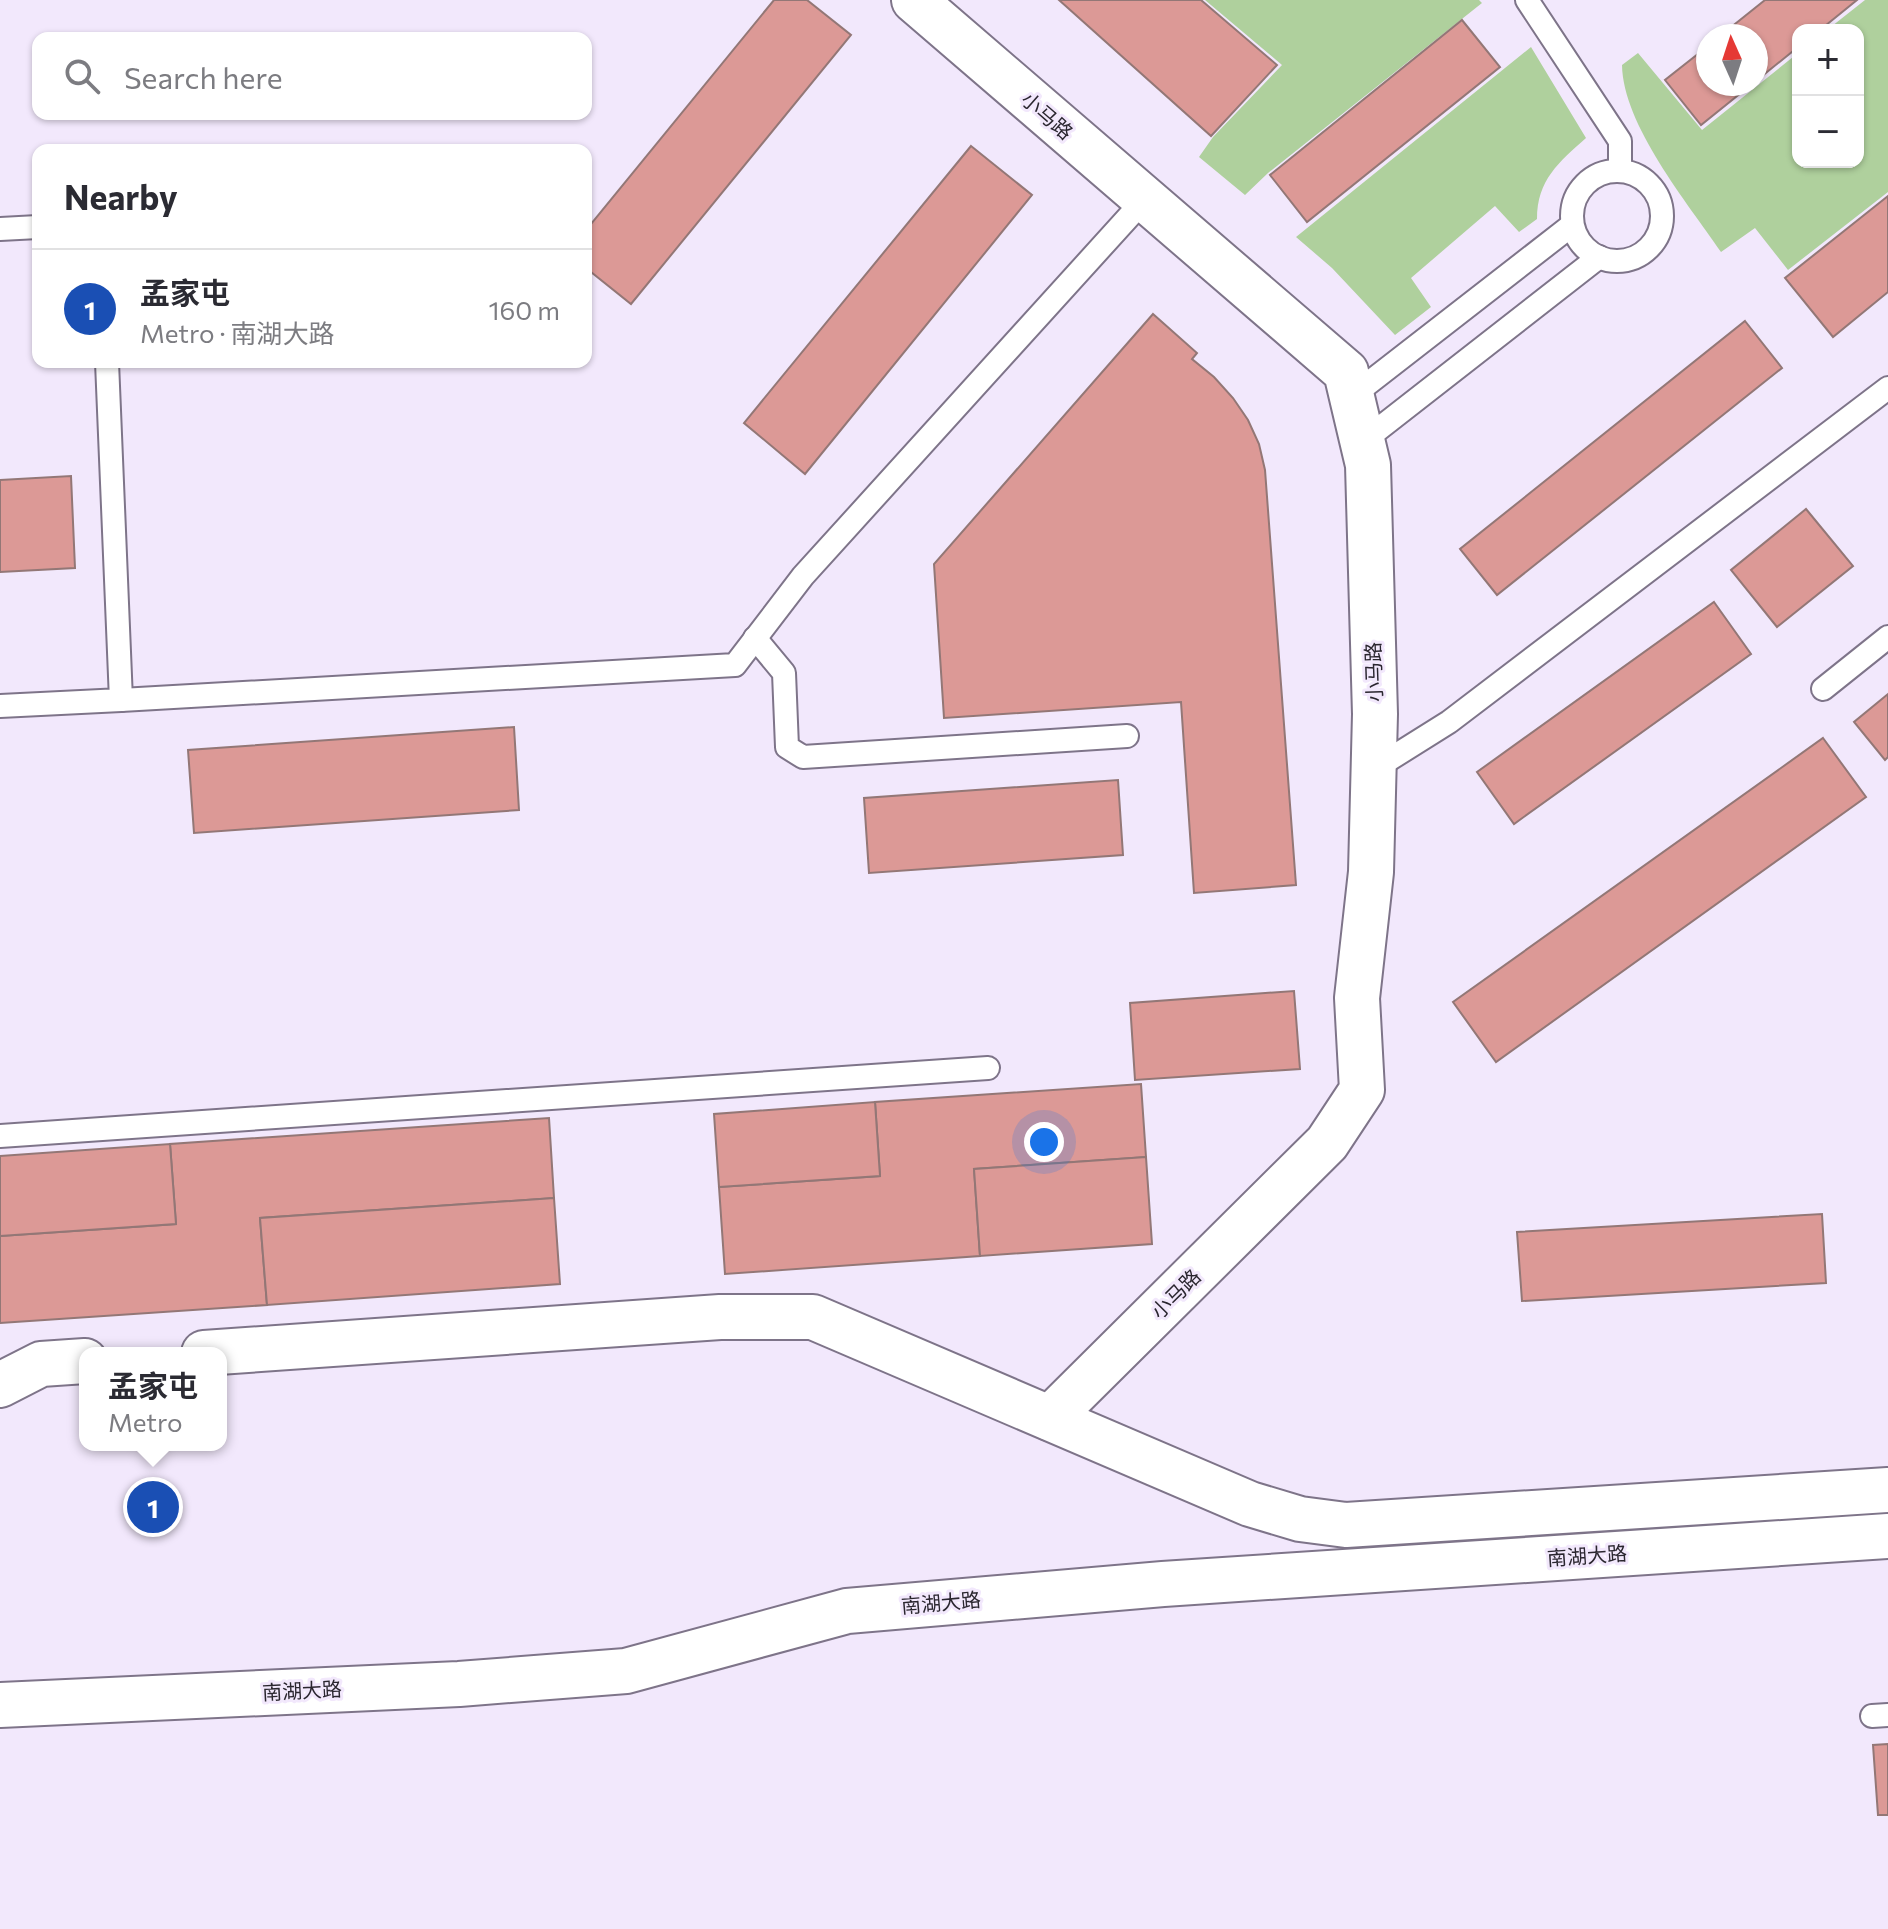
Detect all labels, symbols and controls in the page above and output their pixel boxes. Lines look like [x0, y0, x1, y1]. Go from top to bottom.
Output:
north arrow [1696, 24, 1768, 96]
map controls [1792, 24, 1864, 168]
button: + [1792, 24, 1864, 96]
search box [32, 32, 592, 120]
icon: search [60, 54, 104, 98]
text: Search here [124, 58, 283, 95]
street label: 小马路 [1017, 87, 1078, 144]
button: − [1792, 96, 1864, 168]
text: Nearby [64, 175, 178, 217]
text: 孟家屯 [140, 273, 230, 310]
text: 1 [84, 294, 96, 325]
text: 160 m [488, 294, 560, 325]
text: Metro · 南湖大路 [140, 317, 335, 348]
street label: 小马路 [1360, 642, 1386, 702]
your location [1024, 1122, 1064, 1162]
street label: 小马路 [1146, 1264, 1205, 1323]
popup [79, 1347, 227, 1451]
text: 孟家屯 [108, 1366, 198, 1403]
text: Metro [108, 1406, 182, 1437]
pin: 1 [127, 1477, 179, 1537]
street label: 南湖大路 [1546, 1540, 1628, 1570]
street label: 南湖大路 [900, 1587, 982, 1617]
street label: 南湖大路 [261, 1676, 343, 1704]

